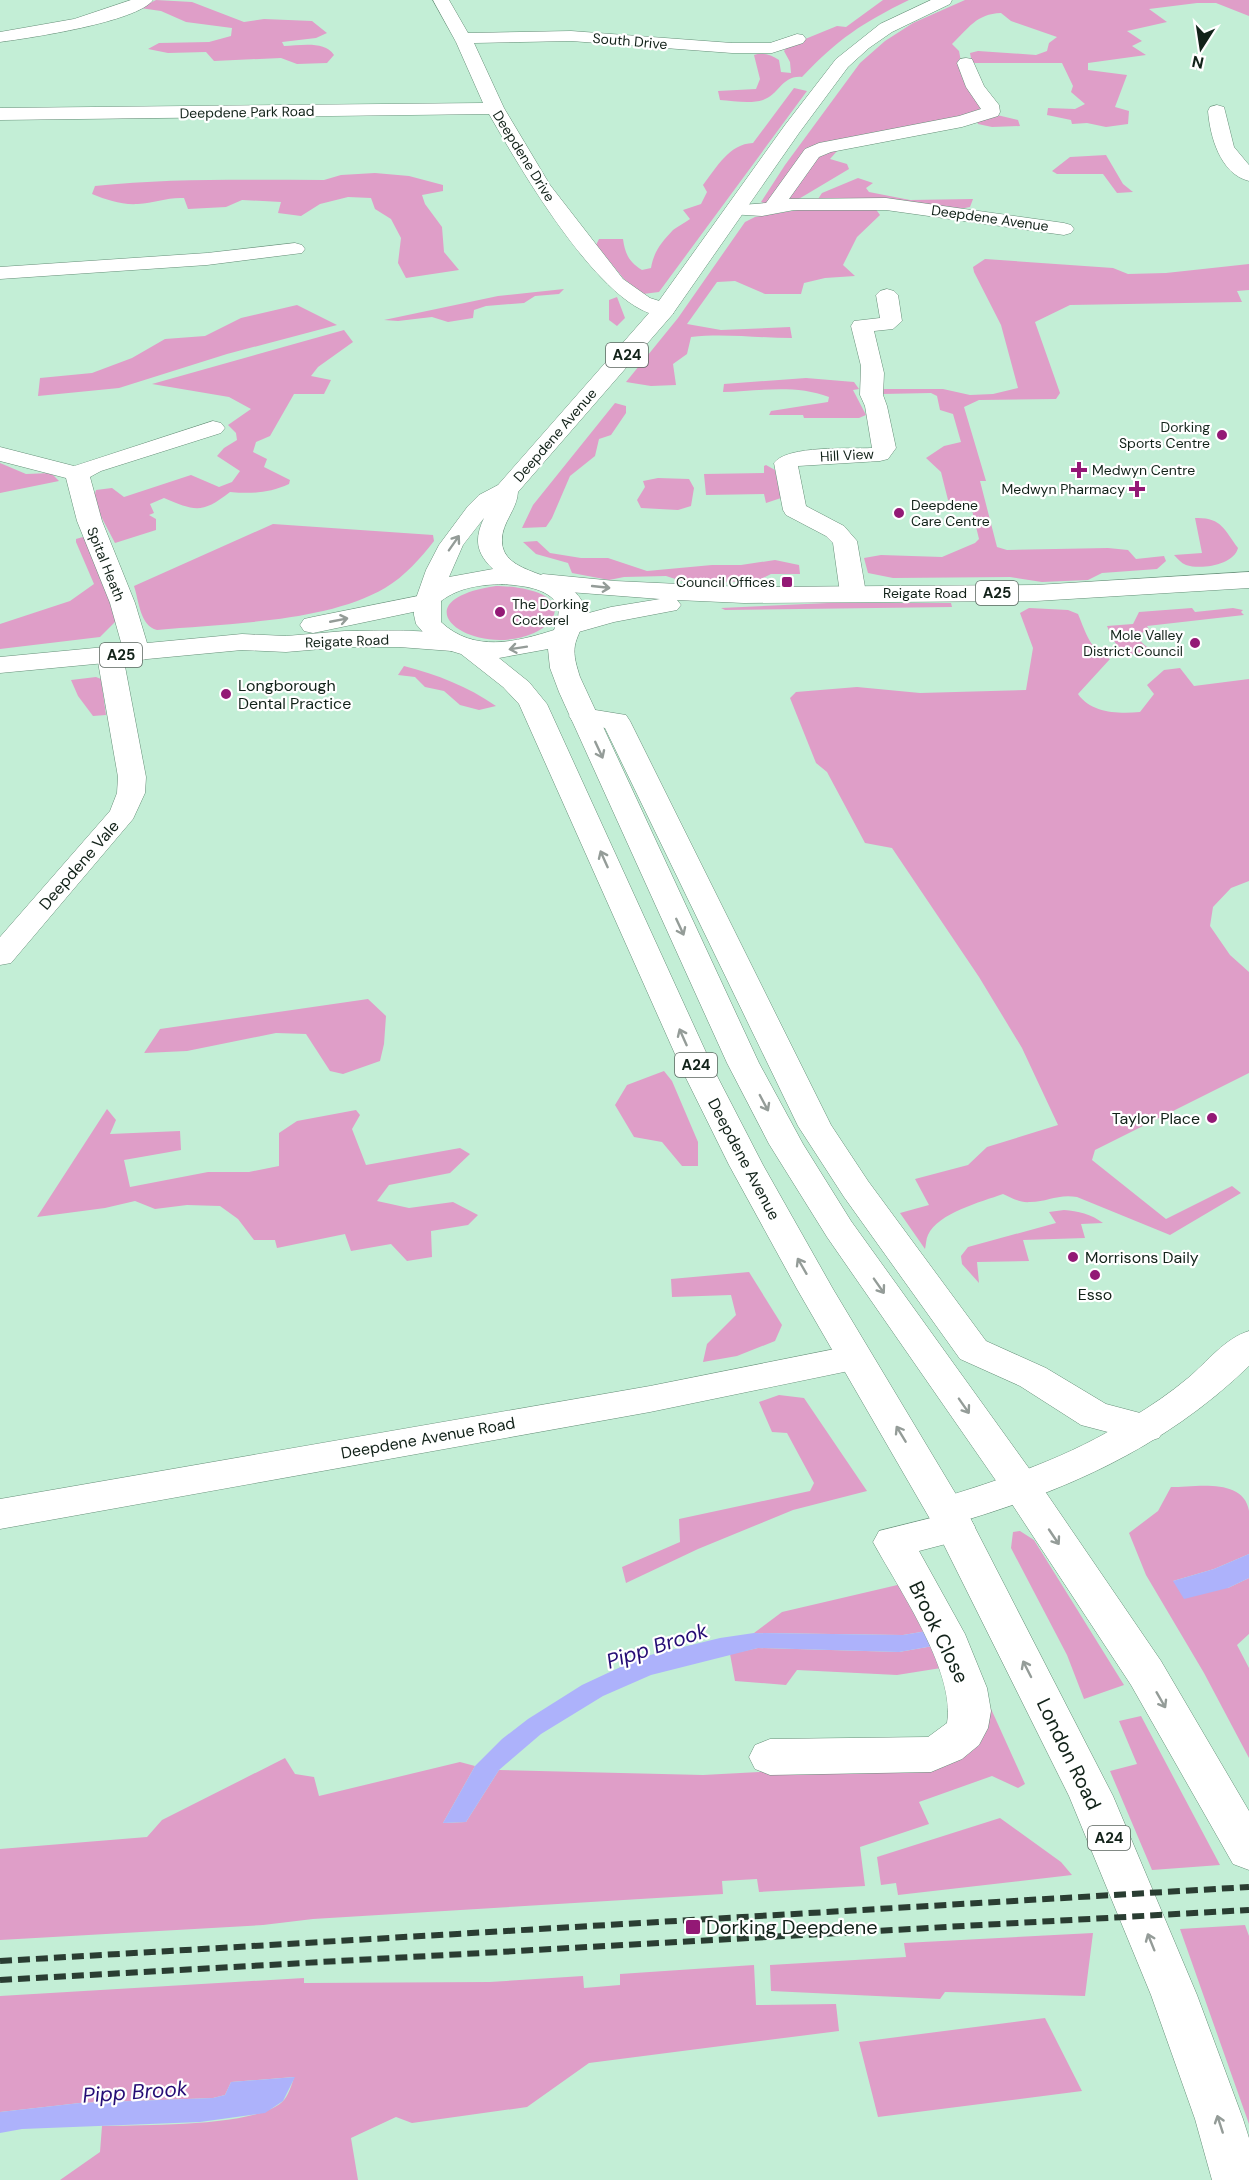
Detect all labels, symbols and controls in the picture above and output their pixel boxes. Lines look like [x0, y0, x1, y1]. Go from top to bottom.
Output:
north arrow [1171, 18, 1231, 78]
street label: South Drive [592, 29, 668, 53]
text: N [1190, 51, 1206, 74]
street label: Deepdene Park Road [179, 102, 315, 122]
street label: Deepdene Drive [489, 107, 559, 205]
street label: Deepdene Avenue [930, 201, 1050, 235]
road number: A24 [606, 343, 648, 367]
street label: Deepdene Avenue [509, 384, 601, 486]
place label: Dorking Sports Centre [1119, 418, 1210, 452]
marker: Dorking Sports Centre [1215, 428, 1229, 442]
street label: Hill View [820, 445, 875, 465]
marker: Medwyn Centre [1070, 461, 1088, 479]
place label: Medwyn Centre [1092, 461, 1195, 479]
place label: Medwyn Pharmacy [1001, 480, 1125, 498]
marker: Medwyn Pharmacy [1130, 482, 1144, 496]
place label: Deepdene Care Centre [911, 496, 990, 530]
marker: Deepdene Care Centre [892, 506, 906, 520]
street label: Spital Heath [83, 524, 129, 604]
one-way arrow [448, 535, 460, 551]
place label: Council Offices [676, 573, 775, 591]
marker: Council Offices [780, 575, 794, 589]
road number: A25 [976, 581, 1018, 605]
one-way arrow [590, 582, 610, 593]
street label: Reigate Road [883, 584, 967, 602]
place label: The Dorking Cockerel [512, 595, 589, 629]
marker: The Dorking Cockerel [493, 605, 507, 619]
one-way arrow [329, 614, 349, 625]
place label: Mole Valley District Council [1083, 626, 1183, 660]
street label: Reigate Road [305, 631, 389, 651]
marker: Mole Valley District Council [1188, 636, 1202, 650]
road number: A25 [100, 643, 142, 667]
one-way arrow [509, 643, 528, 654]
place label: Longborough Dental Practice [238, 675, 351, 714]
marker: Longborough Dental Practice [219, 687, 233, 701]
one-way arrow [594, 740, 605, 758]
street label: Deepdene Vale [34, 816, 124, 914]
one-way arrow [598, 851, 609, 869]
one-way arrow [676, 918, 687, 936]
one-way arrow [677, 1029, 689, 1047]
road number: A24 [675, 1053, 717, 1077]
street label: Deepdene Avenue [703, 1094, 785, 1224]
one-way arrow [758, 1094, 770, 1111]
place label: Taylor Place [1112, 1108, 1200, 1129]
marker: Taylor Place [1205, 1111, 1219, 1125]
place label: Morrisons Daily [1085, 1247, 1199, 1268]
marker: Morrisons Daily [1066, 1250, 1080, 1264]
one-way arrow [796, 1258, 808, 1275]
marker: Esso [1088, 1268, 1102, 1282]
one-way arrow [873, 1277, 885, 1294]
place label: Esso [1078, 1284, 1112, 1305]
one-way arrow [958, 1397, 970, 1414]
street label: Deepdene Avenue Road [339, 1412, 517, 1464]
one-way arrow [895, 1426, 907, 1443]
one-way arrow [1049, 1528, 1061, 1545]
street label: Brook Close [903, 1577, 975, 1687]
water label: Pipp Brook [603, 1616, 712, 1676]
one-way arrow [1021, 1660, 1032, 1678]
one-way arrow [1156, 1691, 1168, 1708]
street label: London Road [1031, 1694, 1107, 1814]
road number: A24 [1088, 1826, 1130, 1850]
place label: Dorking Deepdene [706, 1914, 878, 1940]
marker: Dorking Deepdene [684, 1918, 702, 1936]
one-way arrow [1145, 1933, 1156, 1951]
water label: Pipp Brook [82, 2074, 189, 2110]
one-way arrow [1214, 2115, 1225, 2134]

